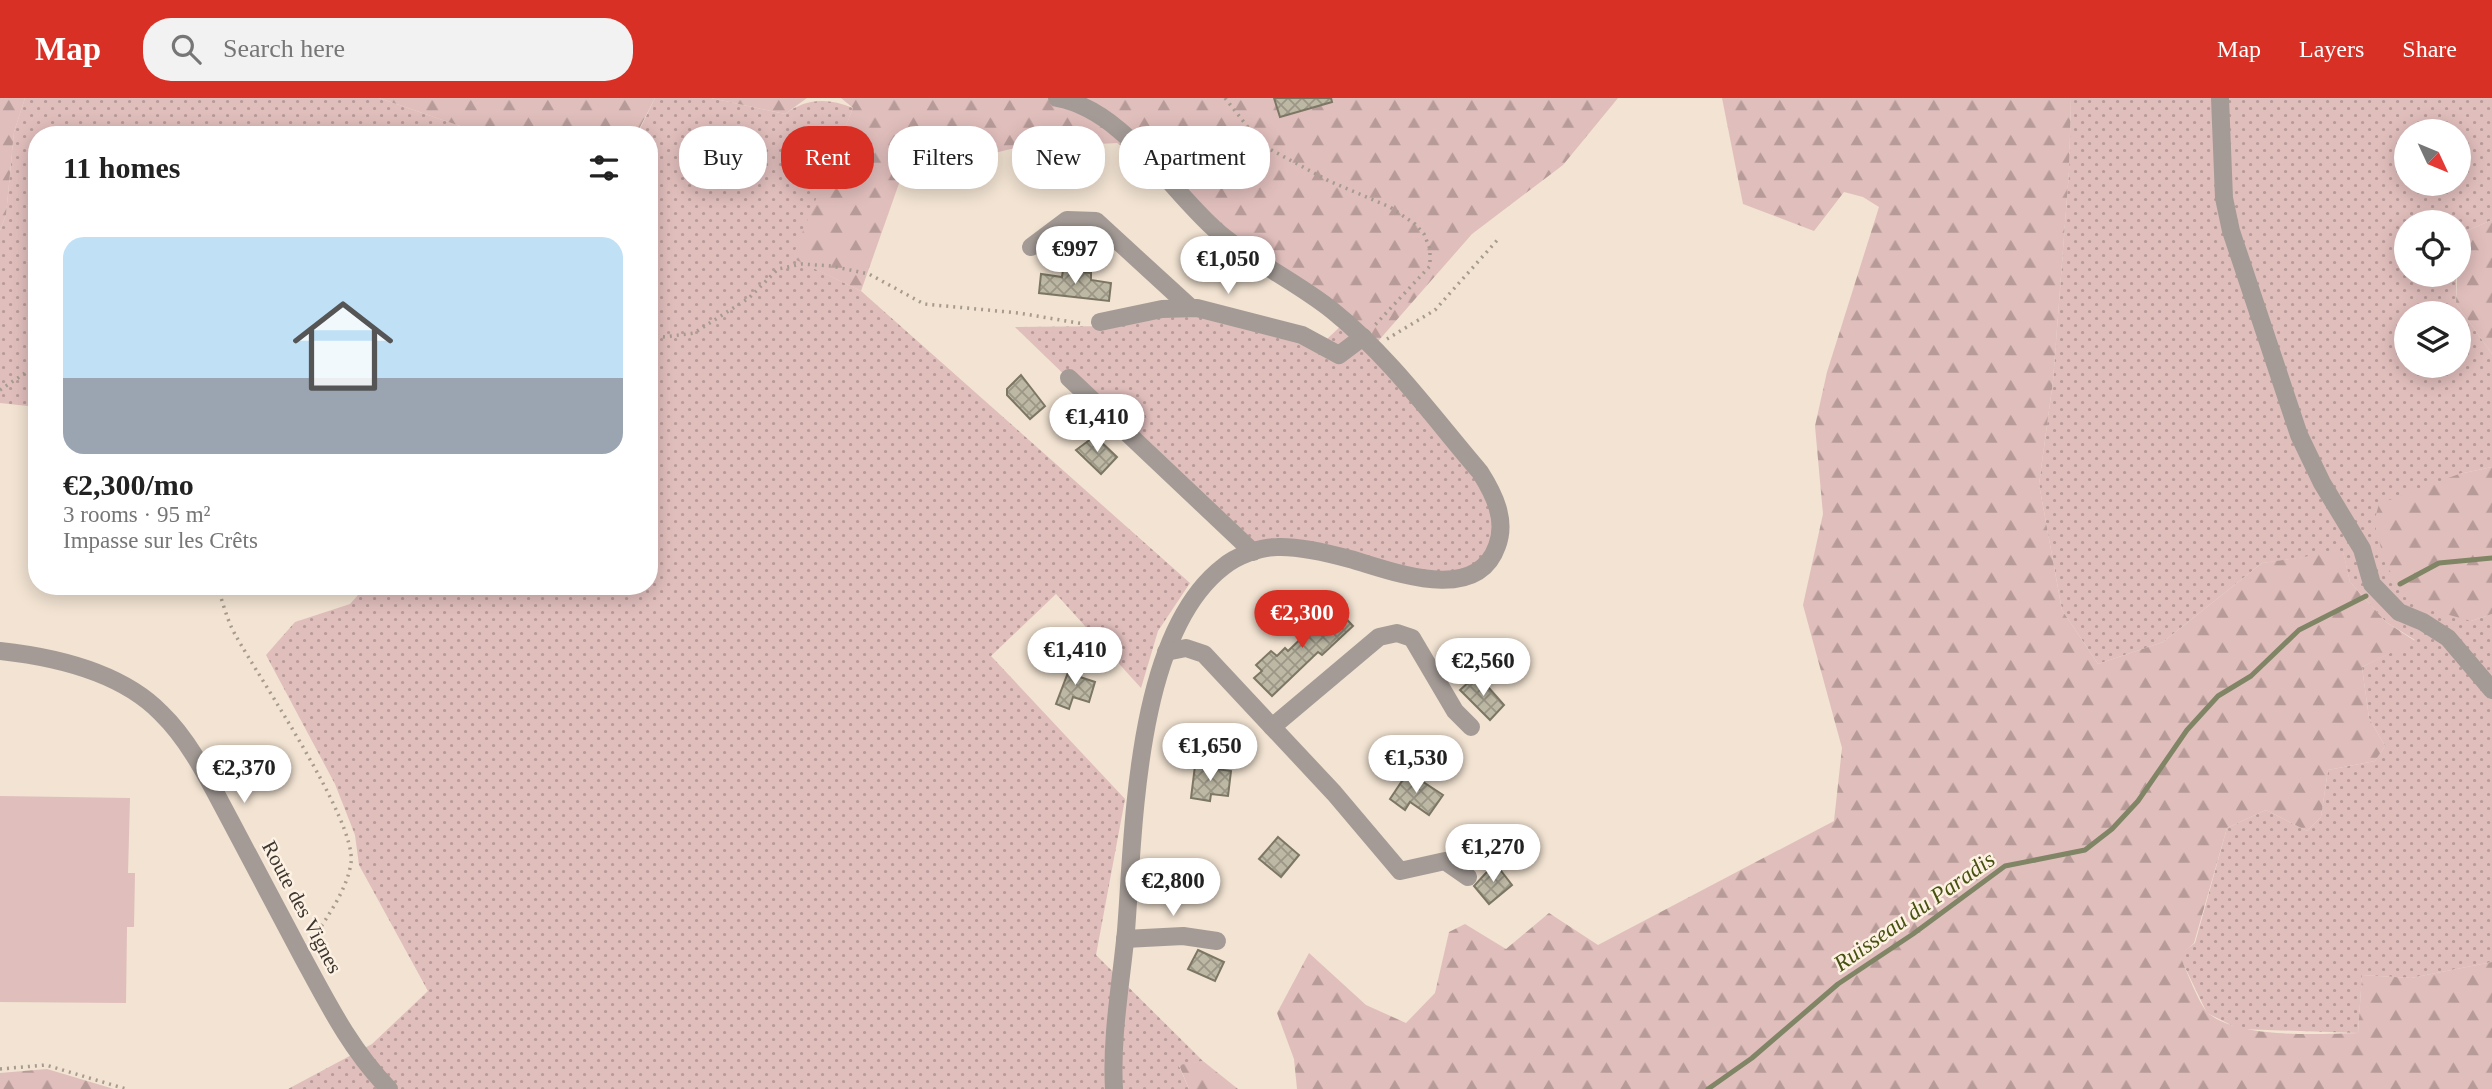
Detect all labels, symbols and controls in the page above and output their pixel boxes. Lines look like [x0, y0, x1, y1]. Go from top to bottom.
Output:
search box [143, 18, 633, 81]
icon: search [167, 30, 205, 68]
text: Map [35, 31, 101, 67]
text: Search here [223, 34, 345, 63]
text: Map [2217, 36, 2261, 62]
text: Layers [2299, 36, 2364, 62]
text: Share [2402, 36, 2457, 62]
north arrow [2394, 119, 2471, 196]
map controls [2394, 119, 2471, 378]
chip: Buy [679, 126, 767, 189]
chip: Rent [781, 126, 874, 189]
chip: Filters [888, 126, 998, 189]
chip: New [1012, 126, 1105, 189]
chip: Apartment [1119, 126, 1270, 189]
icon: filters [585, 149, 623, 187]
text: 11 homes [63, 151, 181, 184]
button: locate [2394, 210, 2471, 287]
pin: €997 [1034, 226, 1116, 286]
text: €997 [1052, 236, 1098, 261]
pin: €1,050 [1171, 236, 1285, 296]
text: €1,050 [1196, 246, 1260, 271]
icon: home [280, 283, 406, 409]
button: layers [2394, 301, 2471, 378]
pin: €1,410 [1040, 394, 1154, 454]
text: €1,410 [1065, 404, 1129, 429]
text: €2,300/mo [63, 468, 194, 501]
text: 3 rooms · 95 m² [63, 502, 210, 527]
text: Impasse sur les Crêts [63, 528, 258, 553]
pin: €2,300 [1245, 590, 1359, 650]
text: €2,300 [1270, 600, 1334, 625]
pin: €1,410 [1018, 628, 1132, 687]
text: €1,410 [1043, 637, 1107, 662]
pin: €2,560 [1426, 638, 1540, 698]
text: €2,560 [1451, 648, 1515, 673]
pin: €1,650 [1153, 724, 1267, 783]
text: €1,650 [1178, 733, 1242, 758]
pin: €1,530 [1359, 736, 1473, 795]
text: €1,530 [1384, 745, 1448, 770]
pin: €2,370 [187, 746, 301, 805]
text: €2,370 [212, 755, 276, 780]
pin: €1,270 [1436, 824, 1550, 884]
text: €1,270 [1461, 834, 1525, 859]
street label: Route des Vignes [257, 837, 347, 977]
water label: Ruisseau du Paradis [1828, 847, 1999, 977]
pin: €2,800 [1116, 858, 1230, 918]
text: €2,800 [1141, 868, 1205, 893]

